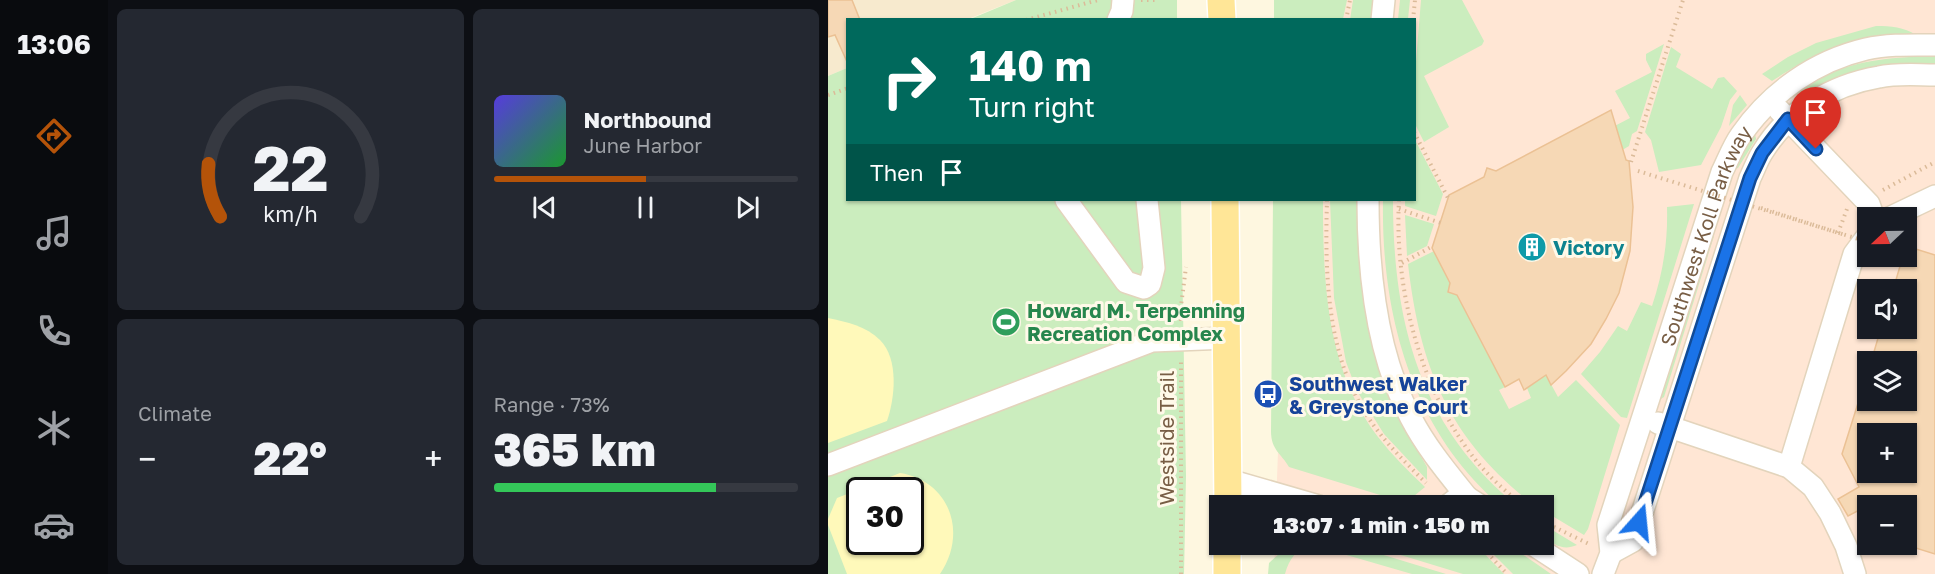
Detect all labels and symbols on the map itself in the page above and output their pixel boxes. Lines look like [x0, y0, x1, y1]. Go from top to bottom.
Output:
pin [1790, 87, 1841, 149]
street label: Southwest Koll Parkway [1655, 120, 1756, 349]
north arrow [1857, 207, 1917, 267]
building icon: Victory [1516, 231, 1548, 263]
place label: Victory [1553, 235, 1624, 259]
place label: Howard M. Terpenning Recreation Complex [1027, 298, 1245, 345]
sports icon: Howard M. Terpenning Recreation Complex [990, 306, 1022, 338]
street label: Westside Trail [1154, 371, 1178, 505]
place label: Southwest Walker & Greystone Court [1289, 371, 1468, 418]
bus stop icon: Southwest Walker & Greystone Court [1252, 378, 1284, 410]
speed limit sign: 30 [846, 477, 924, 555]
position arrow [1607, 490, 1671, 554]

